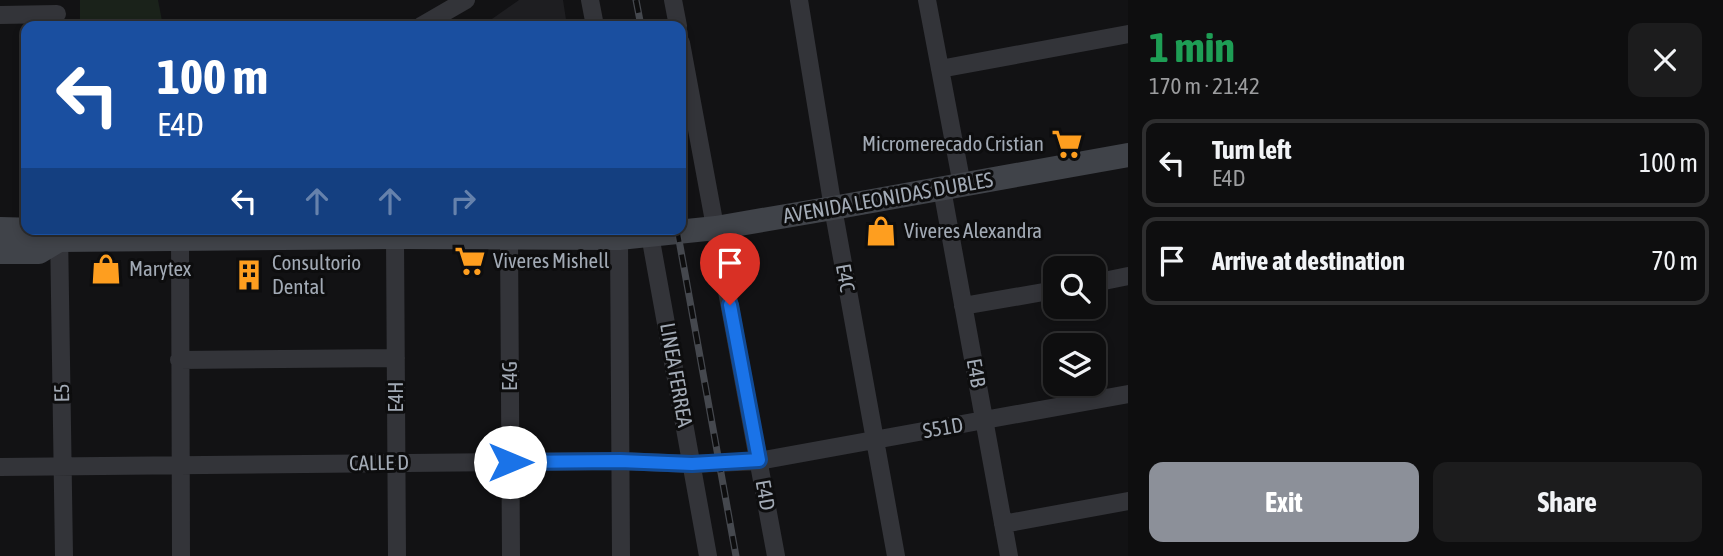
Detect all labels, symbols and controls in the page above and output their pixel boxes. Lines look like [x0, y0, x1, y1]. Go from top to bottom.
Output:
text: 1 min [1149, 23, 1235, 71]
button: close [1628, 23, 1702, 97]
text: 100 m [157, 48, 268, 104]
icon: left [42, 49, 133, 140]
text: 170 m · 21:42 [1149, 73, 1260, 99]
text: E4D [157, 106, 204, 143]
supermarket icon: Micromerecado Cristian [1050, 127, 1084, 161]
place label: Micromerecado Cristian [862, 131, 1044, 155]
text: Turn left [1212, 135, 1292, 165]
icon: left [1153, 144, 1191, 182]
text: 100 m [1639, 148, 1698, 178]
text: E4D [1212, 165, 1246, 191]
street label: AVENIDA LEONIDAS DUBLES [781, 167, 995, 227]
icon: left [225, 182, 263, 220]
icon: ahead [298, 182, 336, 220]
icon: ahead [371, 182, 409, 220]
icon: right [444, 182, 482, 220]
shop icon: Viveres Alexandra [864, 214, 898, 248]
place label: Viveres Alexandra [904, 218, 1042, 242]
pin [700, 233, 760, 305]
icon: arrive [1153, 242, 1191, 280]
supermarket icon: Viveres Mishell [453, 244, 487, 278]
icon: arrive [711, 244, 749, 282]
text: Arrive at destination [1212, 246, 1405, 276]
text: 70 m [1651, 246, 1698, 276]
place label: Viveres Mishell [493, 248, 610, 272]
place label: Consultorio Dental [272, 250, 361, 298]
shop icon: Marytex [89, 252, 123, 286]
place label: Marytex [129, 256, 192, 280]
map controls [1043, 256, 1106, 396]
button: search [1043, 256, 1106, 319]
building icon: Consultorio Dental [232, 258, 266, 292]
street label: E4C [832, 262, 860, 294]
street label: LINEA FERREA [656, 321, 698, 430]
button: layers [1043, 333, 1106, 396]
street label: E4B [963, 357, 991, 389]
street label: E4G [497, 361, 521, 391]
street label: E4H [383, 381, 407, 413]
street label: E5 [49, 383, 73, 403]
street label: S51D [921, 412, 965, 442]
position arrow [473, 425, 547, 499]
street label: CALLE D [349, 449, 409, 475]
button: Exit [1149, 462, 1419, 542]
button: Share [1433, 462, 1702, 542]
street label: E4D [752, 478, 780, 512]

